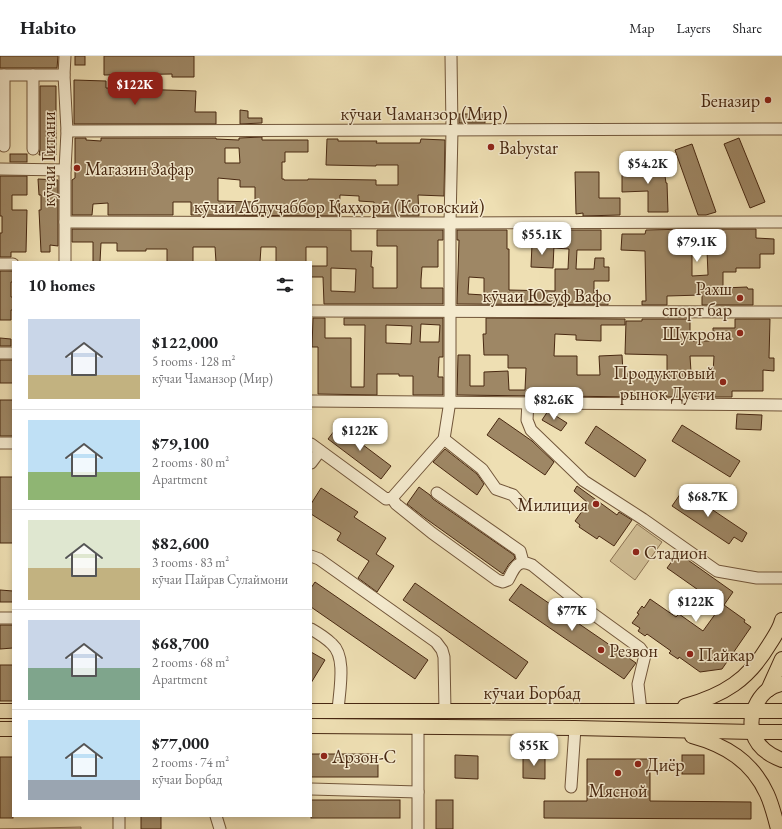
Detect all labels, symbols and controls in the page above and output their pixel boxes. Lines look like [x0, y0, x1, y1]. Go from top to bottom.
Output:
text: Habito [20, 15, 76, 40]
text: Map [629, 19, 654, 37]
text: Layers [676, 19, 711, 37]
text: Share [733, 19, 762, 37]
pin: $122K [107, 72, 163, 106]
text: $122K [117, 76, 153, 93]
place label: Беназир [700, 89, 760, 112]
marker: Беназир [763, 95, 773, 105]
street label: кӯчаи Чаманзор (Мир) [340, 102, 508, 125]
street label: кӯчаи Гитани [37, 111, 60, 207]
place label: Babystar [499, 136, 558, 159]
marker: Babystar [486, 142, 496, 152]
pin: $54.2K [615, 151, 681, 185]
text: $54.2K [628, 155, 668, 172]
place label: Магазин Зафар [85, 157, 194, 180]
marker: Магазин Зафар [72, 163, 82, 173]
street label: кӯчаи Абдуҷаббор Қаҳҳорӣ (Котовский) [194, 195, 484, 218]
pin: $55.1K [509, 222, 575, 256]
text: $55.1K [522, 226, 562, 243]
pin: $79.1K [664, 229, 730, 263]
text: $79.1K [677, 233, 717, 250]
text: 10 homes [28, 274, 95, 296]
icon: filters [274, 274, 296, 296]
place label: Рахш спорт бар [662, 277, 733, 321]
street label: кӯчаи Юсуф Вафо [482, 284, 612, 307]
marker: Рахш спорт бар [735, 293, 745, 303]
place label: Шукрона [662, 322, 733, 345]
marker: Шукрона [735, 328, 745, 338]
text: $122,000 [152, 331, 218, 353]
icon: home [60, 335, 108, 383]
text: 5 rooms · 128 m² [152, 353, 236, 370]
place label: Продуктовый рынок Дусти [613, 361, 715, 405]
text: кӯчаи Чаманзор (Мир) [152, 370, 273, 387]
marker: Продуктовый рынок Дусти [718, 377, 728, 387]
pin: $82.6K [521, 387, 587, 421]
text: $82.6K [534, 391, 574, 408]
pin: $122K [332, 418, 388, 452]
text: $122K [342, 422, 378, 439]
text: $79,100 [152, 432, 209, 454]
icon: home [60, 436, 108, 484]
text: 2 rooms · 80 m² [152, 454, 229, 471]
text: Apartment [152, 471, 207, 488]
pin: $68.7K [675, 484, 741, 518]
text: $68.7K [688, 488, 728, 505]
place label: Милиция [517, 493, 588, 516]
marker: Милиция [591, 499, 601, 509]
text: $82,600 [152, 532, 209, 554]
icon: home [60, 536, 108, 584]
place label: Стадион [644, 541, 707, 564]
marker: Стадион [631, 547, 641, 557]
text: 3 rooms · 83 m² [152, 554, 229, 571]
text: кӯчаи Пайрав Сулаймони [152, 571, 288, 588]
pin: $122K [668, 589, 724, 623]
text: $122K [678, 593, 714, 610]
pin: $77K [548, 598, 596, 632]
text: $77K [557, 602, 587, 619]
text: $68,700 [152, 632, 209, 654]
icon: home [60, 636, 108, 684]
place label: Резвон [609, 639, 658, 662]
place label: Пайкар [698, 643, 754, 666]
marker: Резвон [596, 645, 606, 655]
marker: Пайкар [685, 649, 695, 659]
text: 2 rooms · 68 m² [152, 654, 229, 671]
text: Apartment [152, 671, 207, 688]
street label: кӯчаи Борбад [483, 681, 581, 704]
text: $77,000 [152, 732, 209, 754]
pin: $55K [510, 733, 558, 767]
icon: home [60, 736, 108, 784]
text: $55K [519, 737, 549, 754]
place label: Арзон-С [331, 745, 396, 768]
marker: Арзон-С [319, 751, 329, 761]
place label: Диëр [646, 753, 685, 776]
text: 2 rooms · 74 m² [152, 754, 229, 771]
marker: Диëр [633, 759, 643, 769]
marker: Мясной [613, 768, 623, 778]
text: кӯчаи Борбад [152, 771, 222, 788]
place label: Мясной [588, 779, 648, 802]

